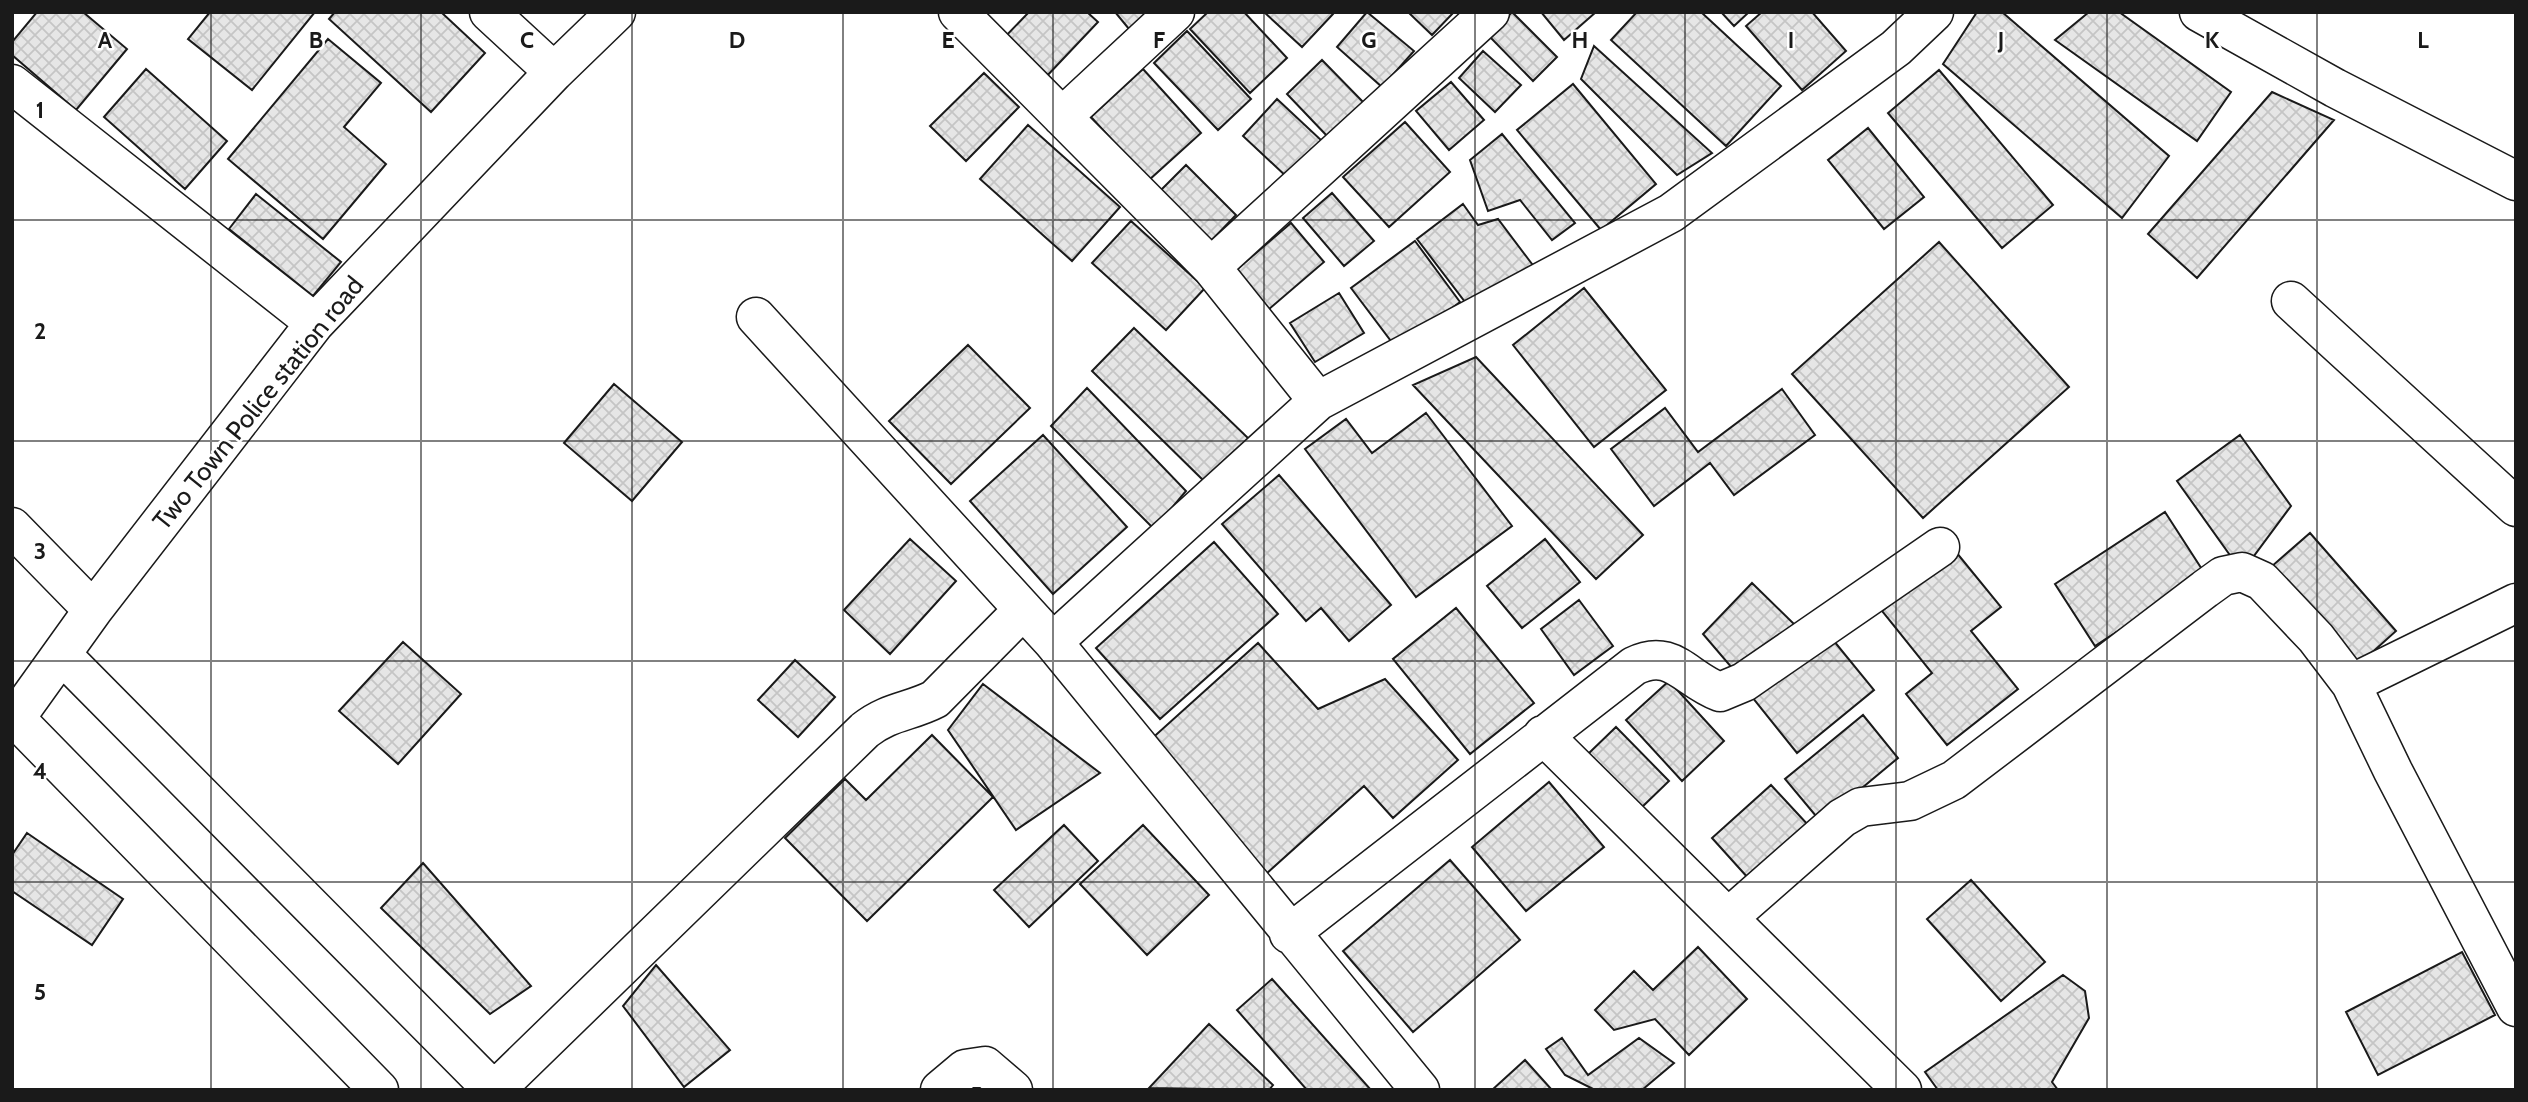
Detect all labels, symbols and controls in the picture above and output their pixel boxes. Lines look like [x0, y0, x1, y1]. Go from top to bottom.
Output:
text: A [98, 26, 113, 54]
text: B [309, 26, 323, 54]
text: C [520, 26, 534, 54]
text: D [729, 26, 745, 54]
text: E [941, 26, 955, 54]
text: F [1153, 26, 1165, 54]
text: G [1361, 26, 1377, 54]
text: H [1572, 26, 1588, 54]
text: I [1788, 26, 1794, 54]
text: J [1997, 26, 2004, 54]
text: K [2205, 26, 2220, 54]
text: L [2417, 26, 2429, 54]
text: 1 [36, 96, 44, 124]
street label: Two Town Police station road [146, 270, 370, 536]
text: 2 [34, 317, 46, 345]
text: 3 [34, 537, 46, 565]
text: 4 [33, 757, 47, 785]
text: 5 [34, 978, 46, 1006]

